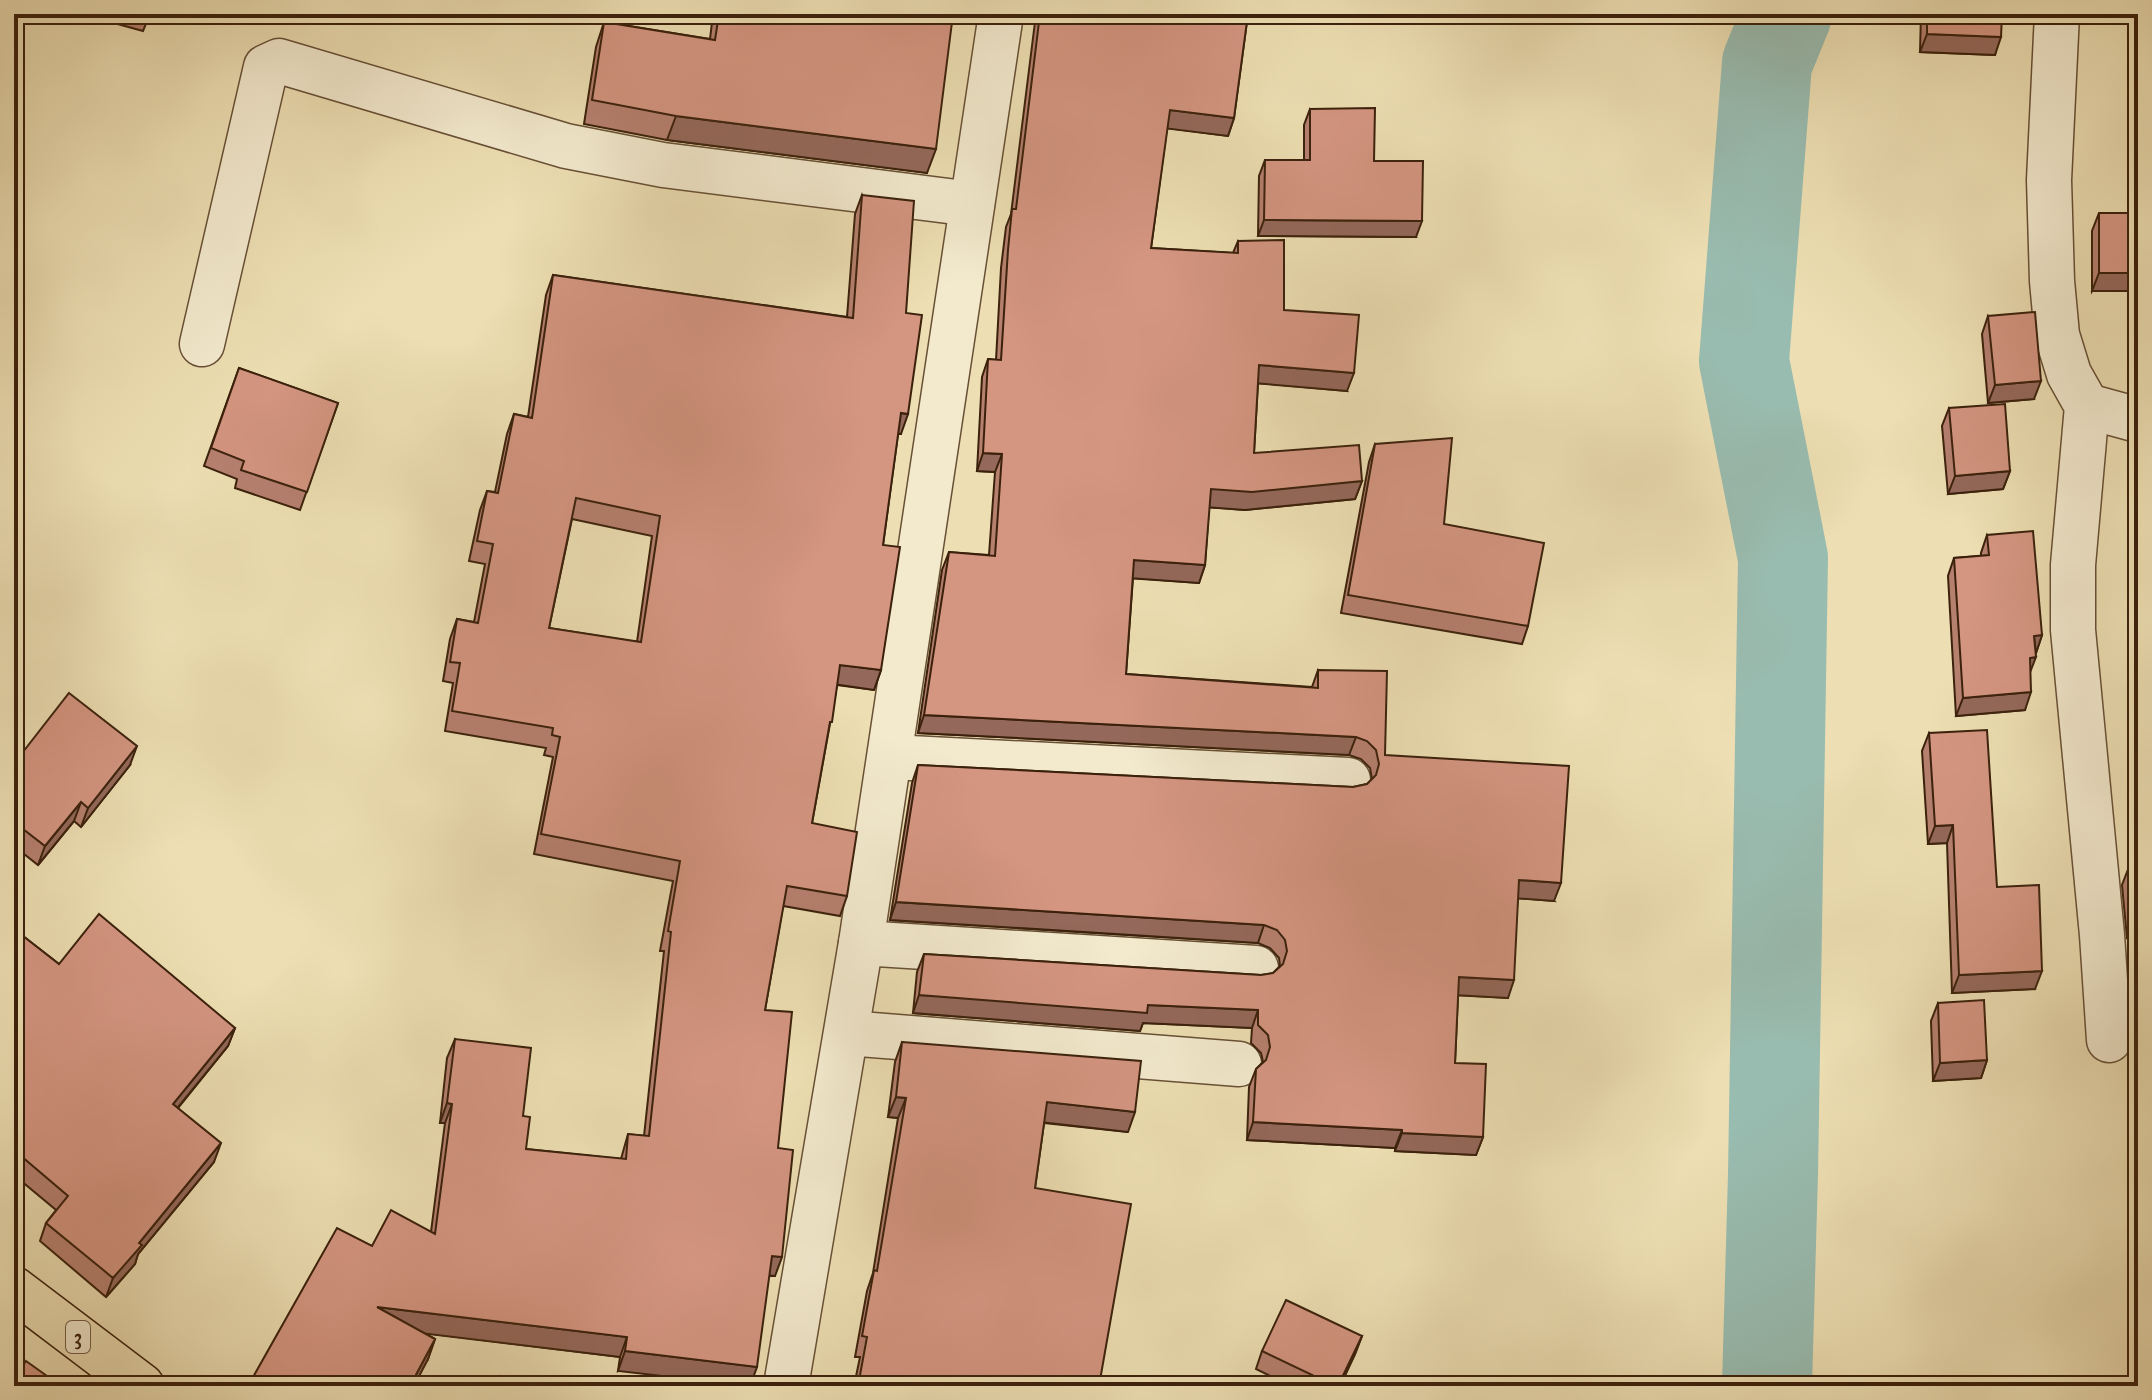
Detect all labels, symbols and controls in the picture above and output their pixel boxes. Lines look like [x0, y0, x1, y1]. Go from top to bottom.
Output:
road number: 3 [66, 1321, 90, 1353]

